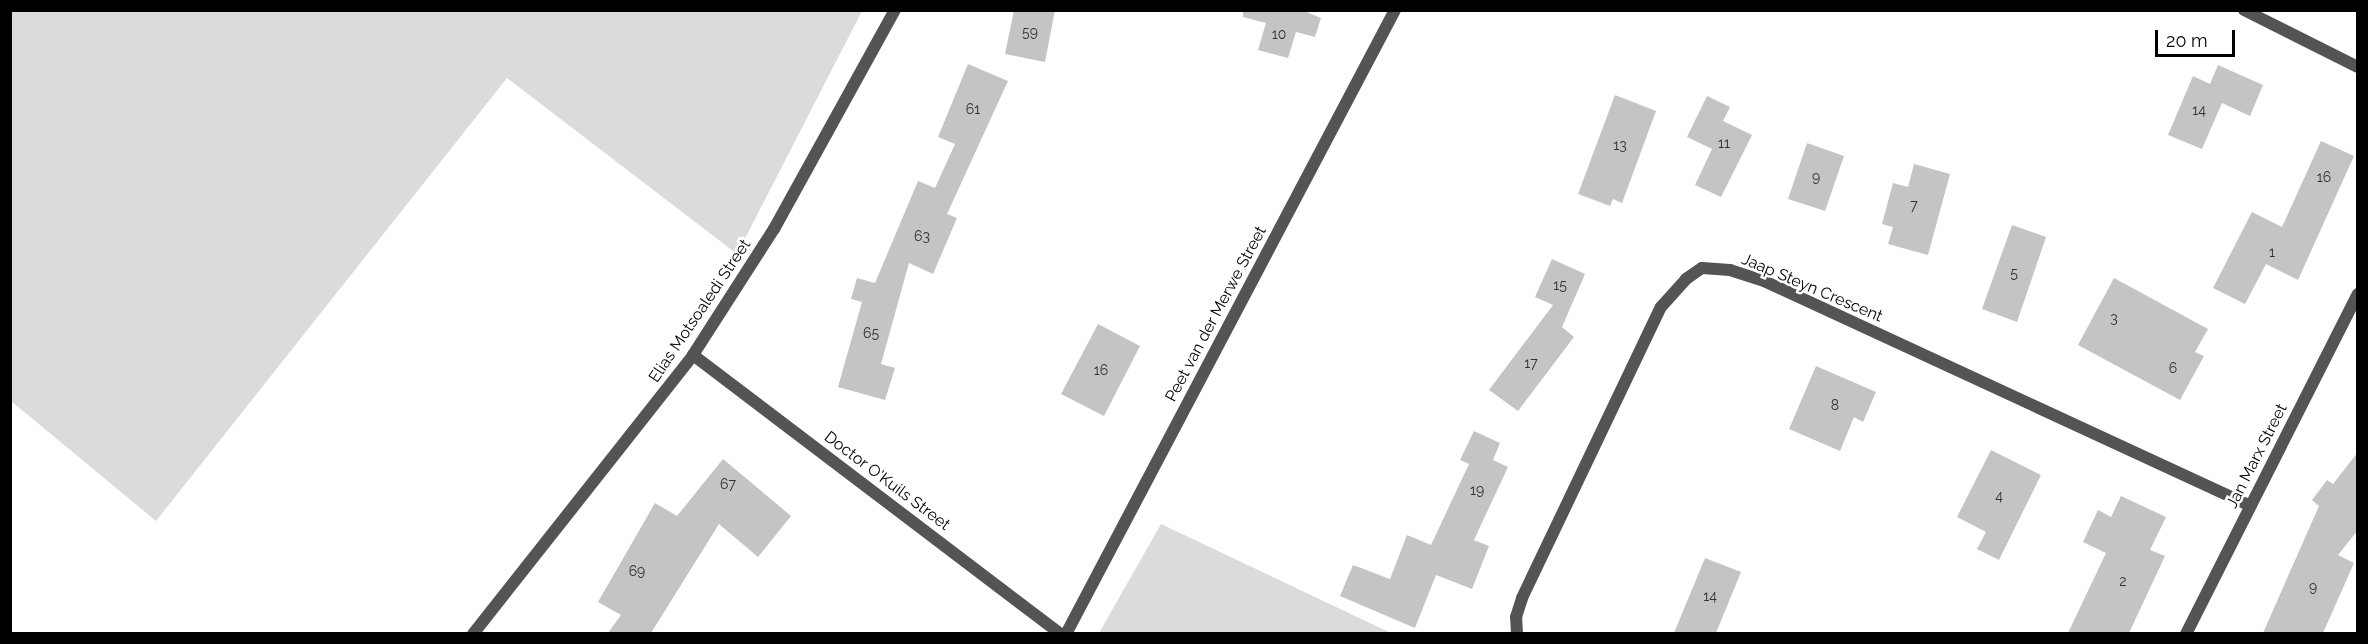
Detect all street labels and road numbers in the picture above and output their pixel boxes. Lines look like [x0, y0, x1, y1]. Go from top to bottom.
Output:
street label: Peet van der Merwe Street [1161, 223, 1271, 405]
street label: Elias Motsoaledi Street [645, 236, 755, 386]
street label: Jaap Steyn Crescent [1739, 250, 1885, 326]
street label: Jan Marx Street [2222, 401, 2292, 511]
street label: Doctor O'Kuils Street [820, 427, 954, 535]

